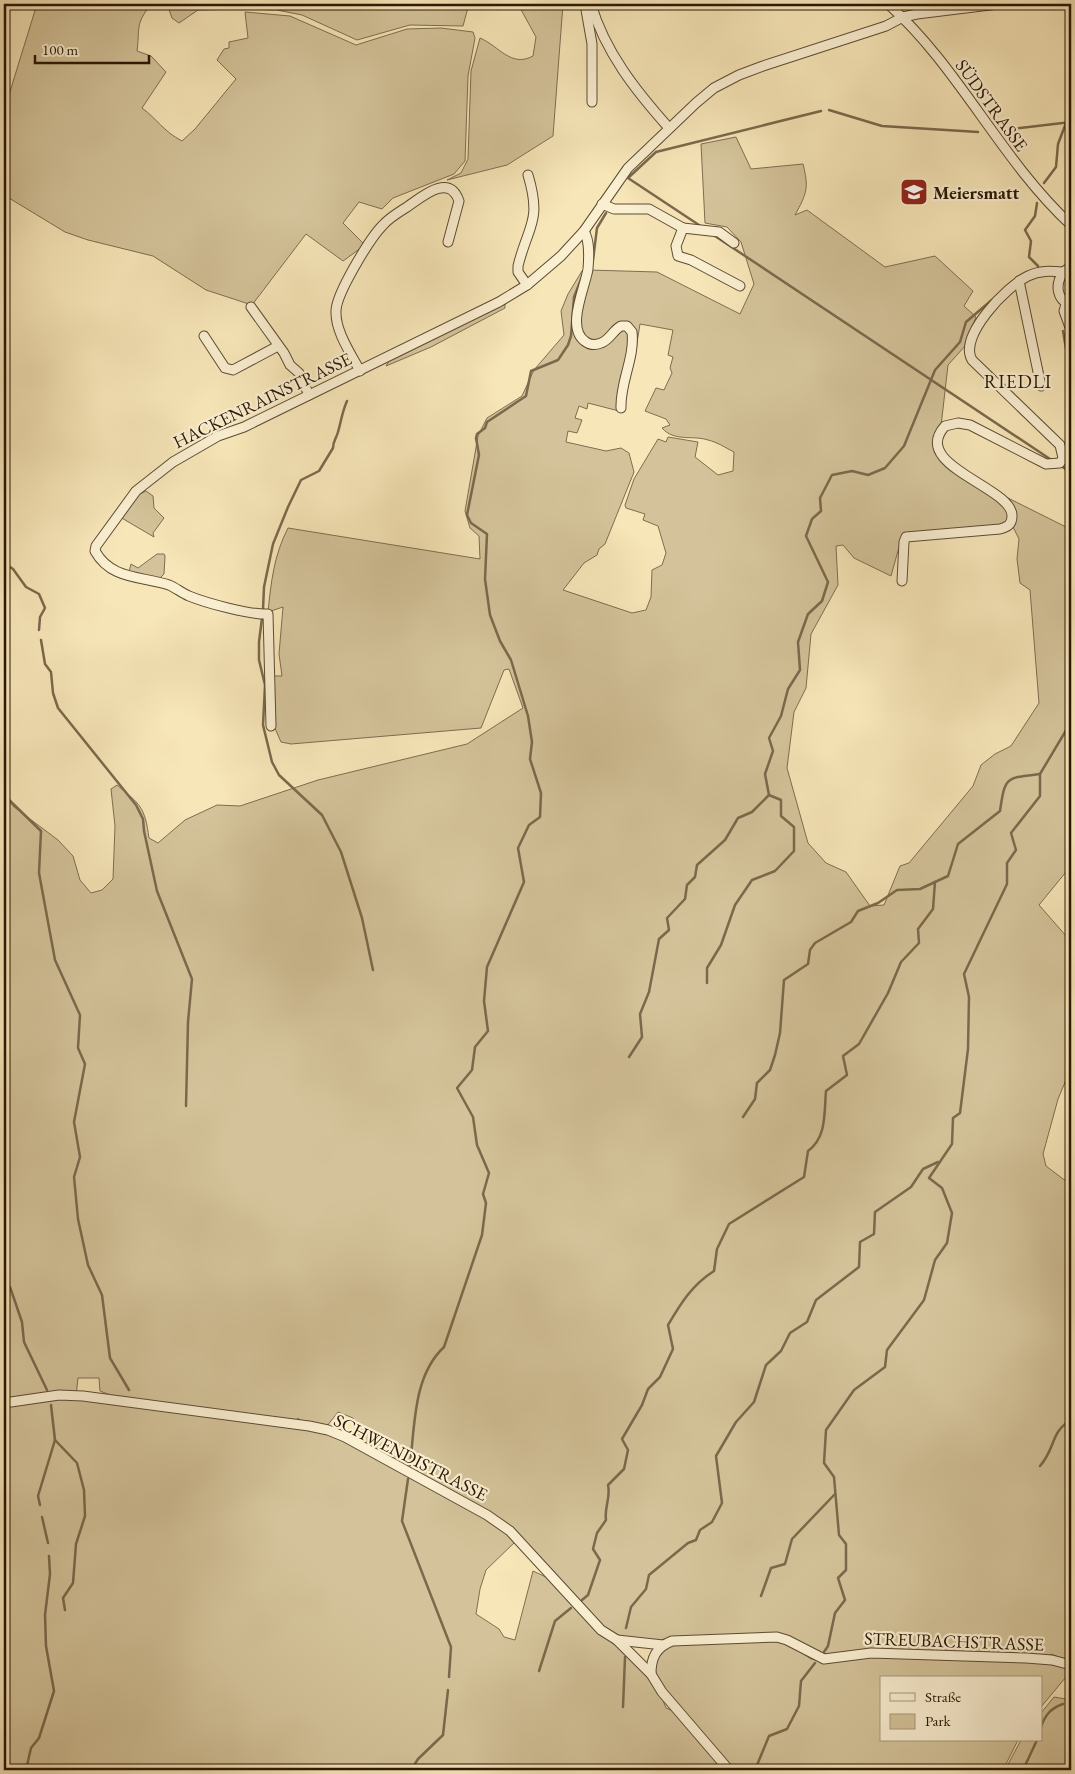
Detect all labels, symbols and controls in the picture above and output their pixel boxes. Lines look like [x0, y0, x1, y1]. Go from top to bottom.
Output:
scale bar [35, 32, 149, 64]
text: 100 m [42, 40, 79, 59]
street label: SÜDSTRASSE [951, 54, 1033, 156]
school or university icon: Meiersmatt [899, 177, 929, 207]
place label: Meiersmatt [933, 181, 1020, 204]
street label: HACKENRAINSTRASSE [169, 347, 355, 453]
district label: RIEDLI [984, 369, 1052, 394]
street label: SCHWENDISTRASSE [330, 1408, 492, 1506]
street label: STREUBACHSTRASSE [864, 1626, 1044, 1656]
legend [880, 1676, 1042, 1742]
text: Straße [925, 1687, 961, 1706]
text: Park [925, 1711, 952, 1730]

